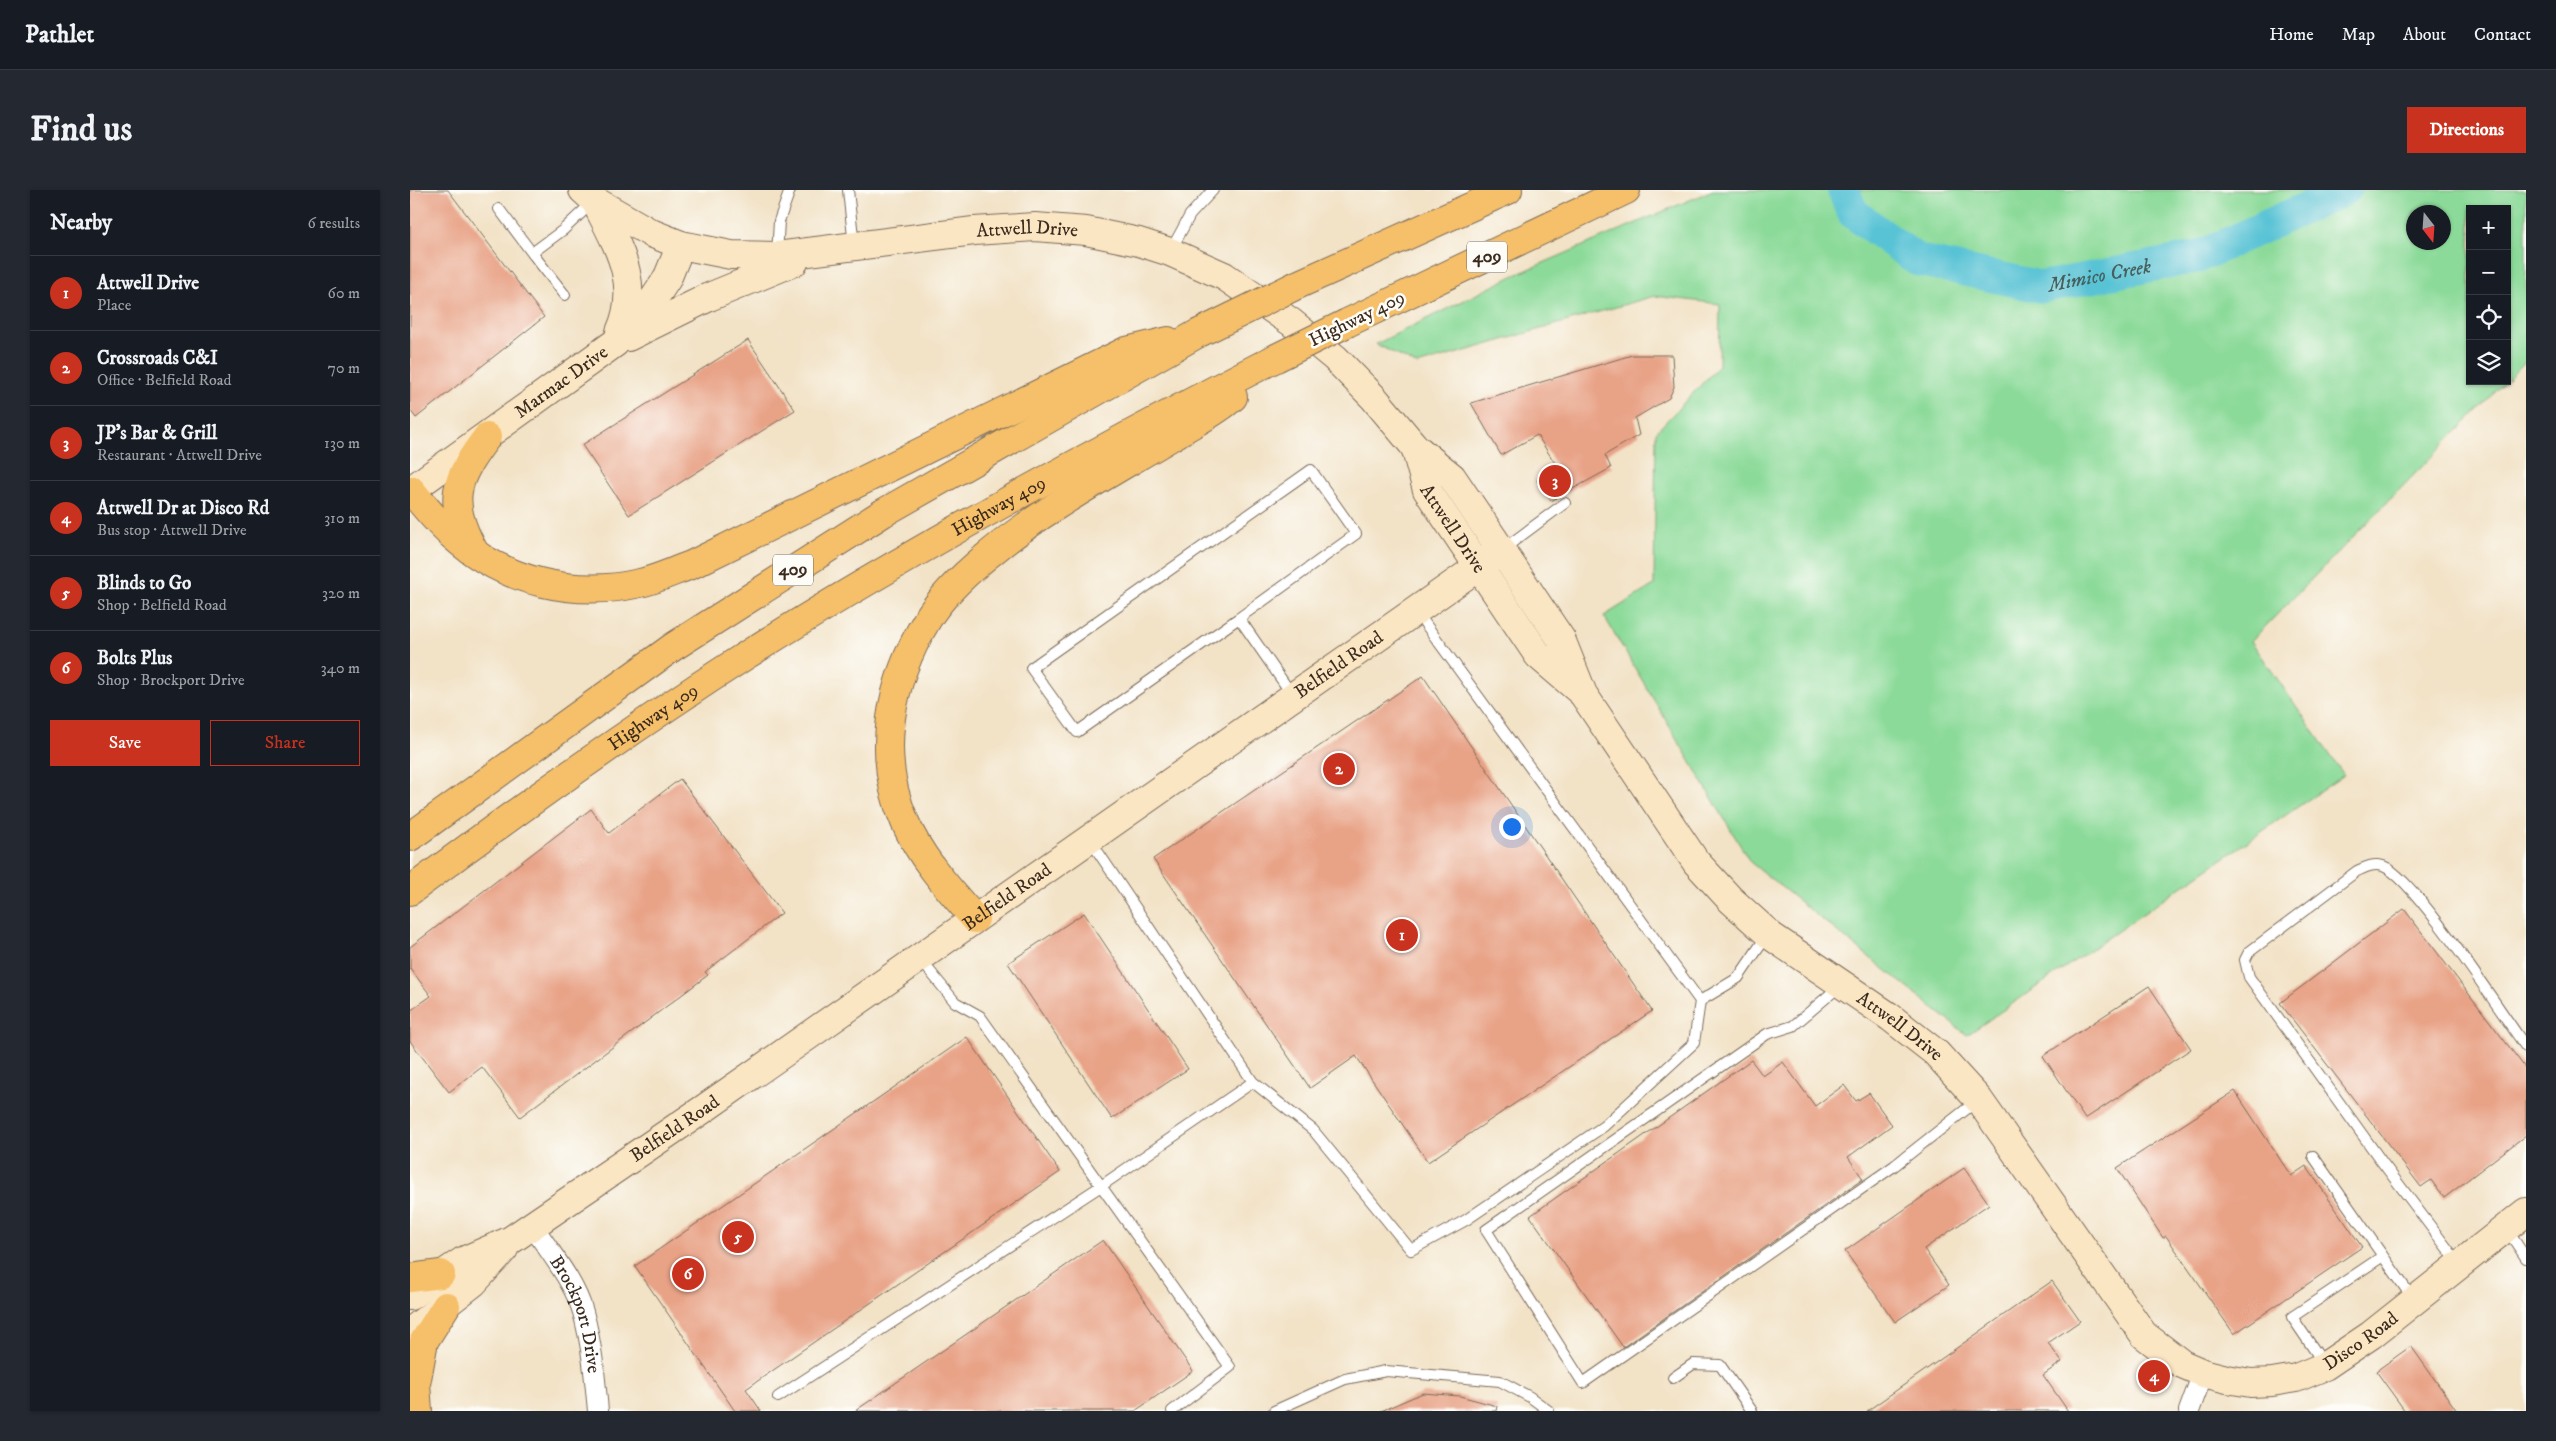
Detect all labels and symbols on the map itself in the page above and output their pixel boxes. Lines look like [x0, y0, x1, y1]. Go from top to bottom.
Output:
north arrow [2406, 205, 2451, 250]
street label: Attwell Drive [975, 215, 1079, 242]
road number: 409 [1467, 242, 1507, 272]
water label: Mimico Creek [2044, 254, 2154, 298]
street label: Highway 409 [1305, 286, 1409, 352]
street label: Marmac Drive [510, 340, 612, 423]
pin: 3 [1539, 462, 1571, 500]
street label: Highway 409 [948, 471, 1050, 541]
street label: Attwell Drive [1415, 480, 1491, 577]
road number: 409 [773, 554, 813, 586]
street label: Belfield Road [1290, 625, 1388, 703]
street label: Highway 409 [604, 678, 702, 756]
pin: 2 [1323, 750, 1355, 788]
your location [1499, 814, 1525, 840]
street label: Belfield Road [958, 858, 1056, 936]
pin: 1 [1386, 916, 1418, 954]
street label: Attwell Drive [1852, 986, 1949, 1065]
street label: Belfield Road [626, 1090, 724, 1167]
pin: 5 [722, 1218, 754, 1256]
street label: Brockport Drive [545, 1251, 606, 1375]
pin: 6 [672, 1255, 704, 1293]
street label: Disco Road [2319, 1306, 2403, 1375]
pin: 4 [2138, 1357, 2170, 1395]

